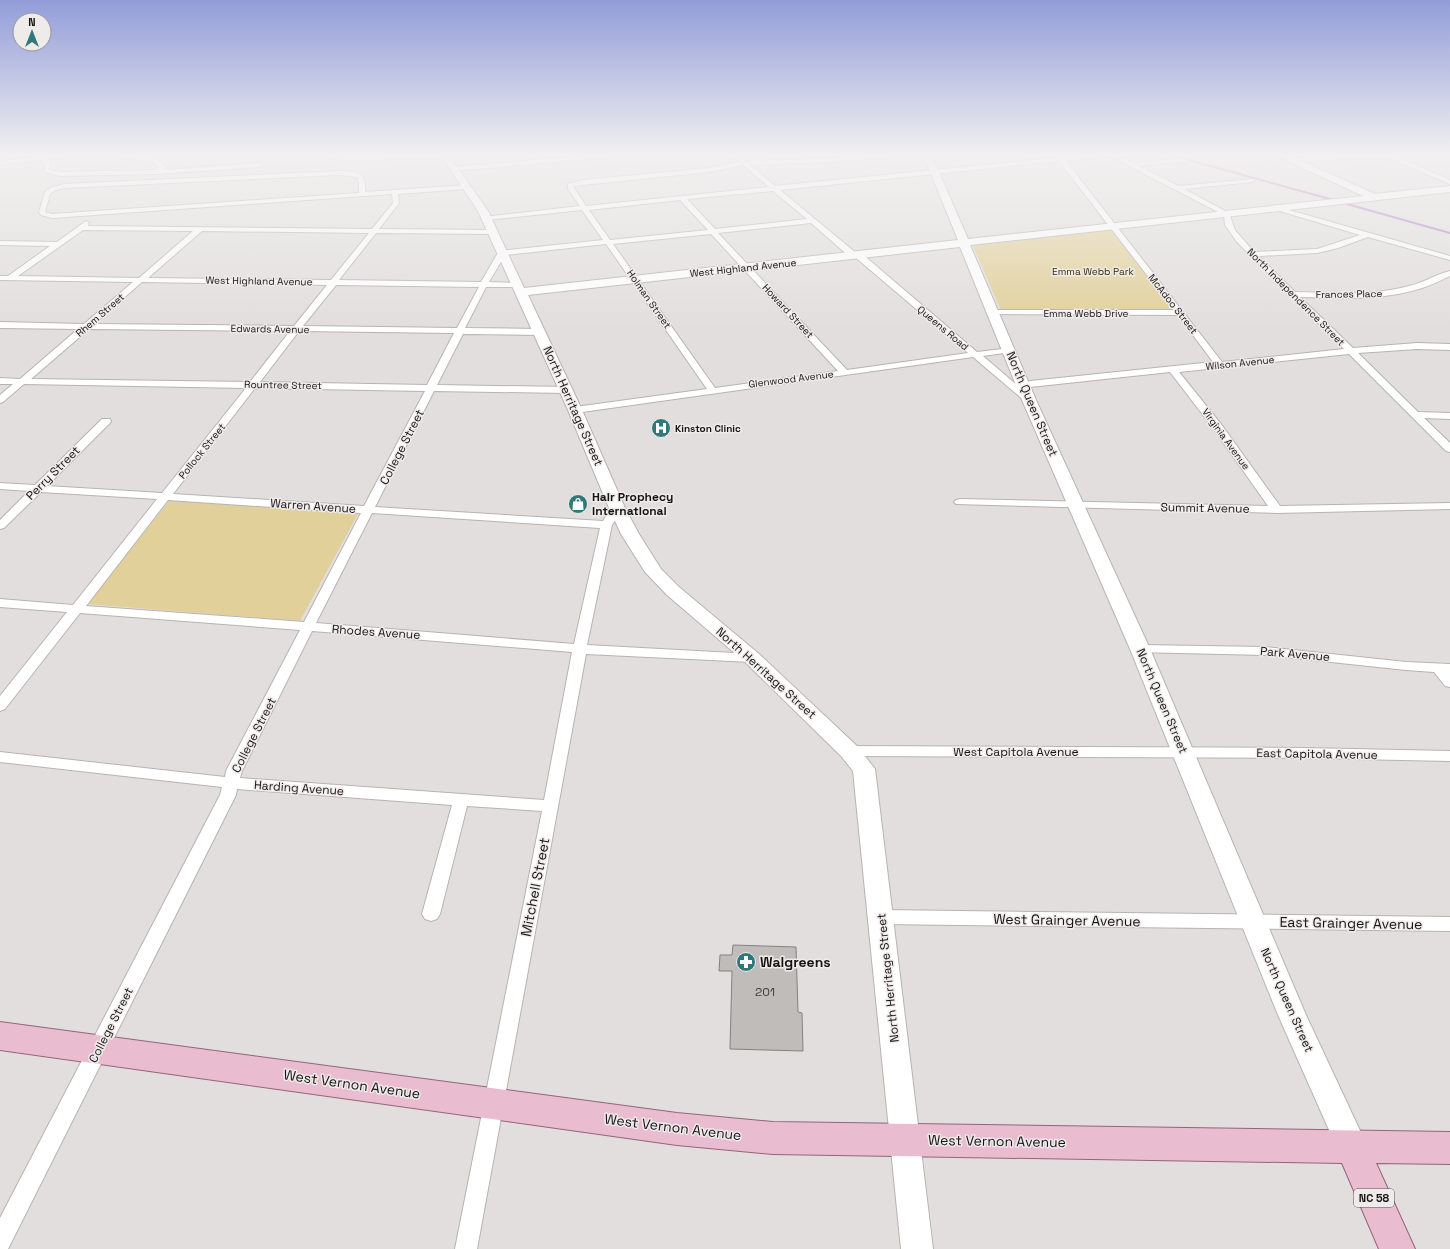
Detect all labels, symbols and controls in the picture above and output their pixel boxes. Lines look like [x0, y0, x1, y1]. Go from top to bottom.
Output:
north arrow [12, 12, 52, 52]
text: N [28, 15, 36, 29]
street label: North Independence Street [1244, 245, 1348, 349]
street label: West Highland Avenue [689, 256, 797, 280]
park label: Emma Webb Park [1052, 265, 1135, 278]
street label: Holman Street [624, 267, 674, 331]
street label: McAdoo Street [1145, 271, 1201, 337]
street label: West Highland Avenue [205, 274, 313, 288]
street label: Howard Street [760, 281, 817, 341]
street label: Frances Place [1316, 287, 1382, 301]
street label: Rhem Street [73, 290, 127, 340]
street label: Queens Road [915, 303, 971, 353]
street label: Emma Webb Drive [1043, 307, 1129, 320]
street label: Edwards Avenue [230, 322, 310, 336]
street label: North Herritage Street [539, 344, 607, 468]
street label: North Queen Street [1003, 349, 1061, 459]
street label: Wilson Avenue [1205, 353, 1275, 373]
street label: Glenwood Avenue [748, 367, 834, 391]
street label: Rountree Street [244, 378, 322, 392]
street label: Virginia Avenue [1199, 406, 1253, 472]
street label: College Street [376, 407, 428, 487]
hospital icon: Kinston Clinic [650, 417, 672, 439]
street label: Pollock Street [176, 420, 229, 481]
place label: Kinston Clinic [675, 422, 741, 435]
street label: Perry Street [22, 442, 84, 504]
place label: Hair Prophecy International [592, 489, 673, 519]
shop icon: Hair Prophecy International [567, 493, 589, 515]
street label: Warren Avenue [270, 495, 356, 517]
street label: Summit Avenue [1160, 499, 1250, 517]
street label: Rhodes Avenue [331, 621, 421, 643]
street label: North Herritage Street [712, 624, 820, 722]
street label: Park Avenue [1259, 643, 1331, 665]
street label: North Queen Street [1133, 646, 1191, 756]
street label: College Street [228, 695, 280, 775]
street label: West Capitola Avenue [953, 744, 1079, 760]
street label: East Capitola Avenue [1256, 745, 1378, 763]
street label: Harding Avenue [253, 777, 345, 799]
street label: Mitchell Street [517, 836, 553, 938]
street label: West Grainger Avenue [993, 910, 1141, 930]
street label: North Herritage Street [873, 913, 903, 1043]
street label: East Grainger Avenue [1279, 913, 1423, 933]
street label: North Queen Street [1257, 945, 1317, 1055]
pharmacy icon: Walgreens [735, 951, 757, 973]
place label: Walgreens [760, 953, 831, 971]
house number: 201 [755, 984, 775, 1000]
street label: College Street [85, 985, 137, 1065]
street label: West Vernon Avenue [283, 1065, 421, 1103]
street label: West Vernon Avenue [604, 1110, 742, 1144]
street label: West Vernon Avenue [928, 1131, 1066, 1151]
road number: NC 58 [1354, 1189, 1394, 1207]

